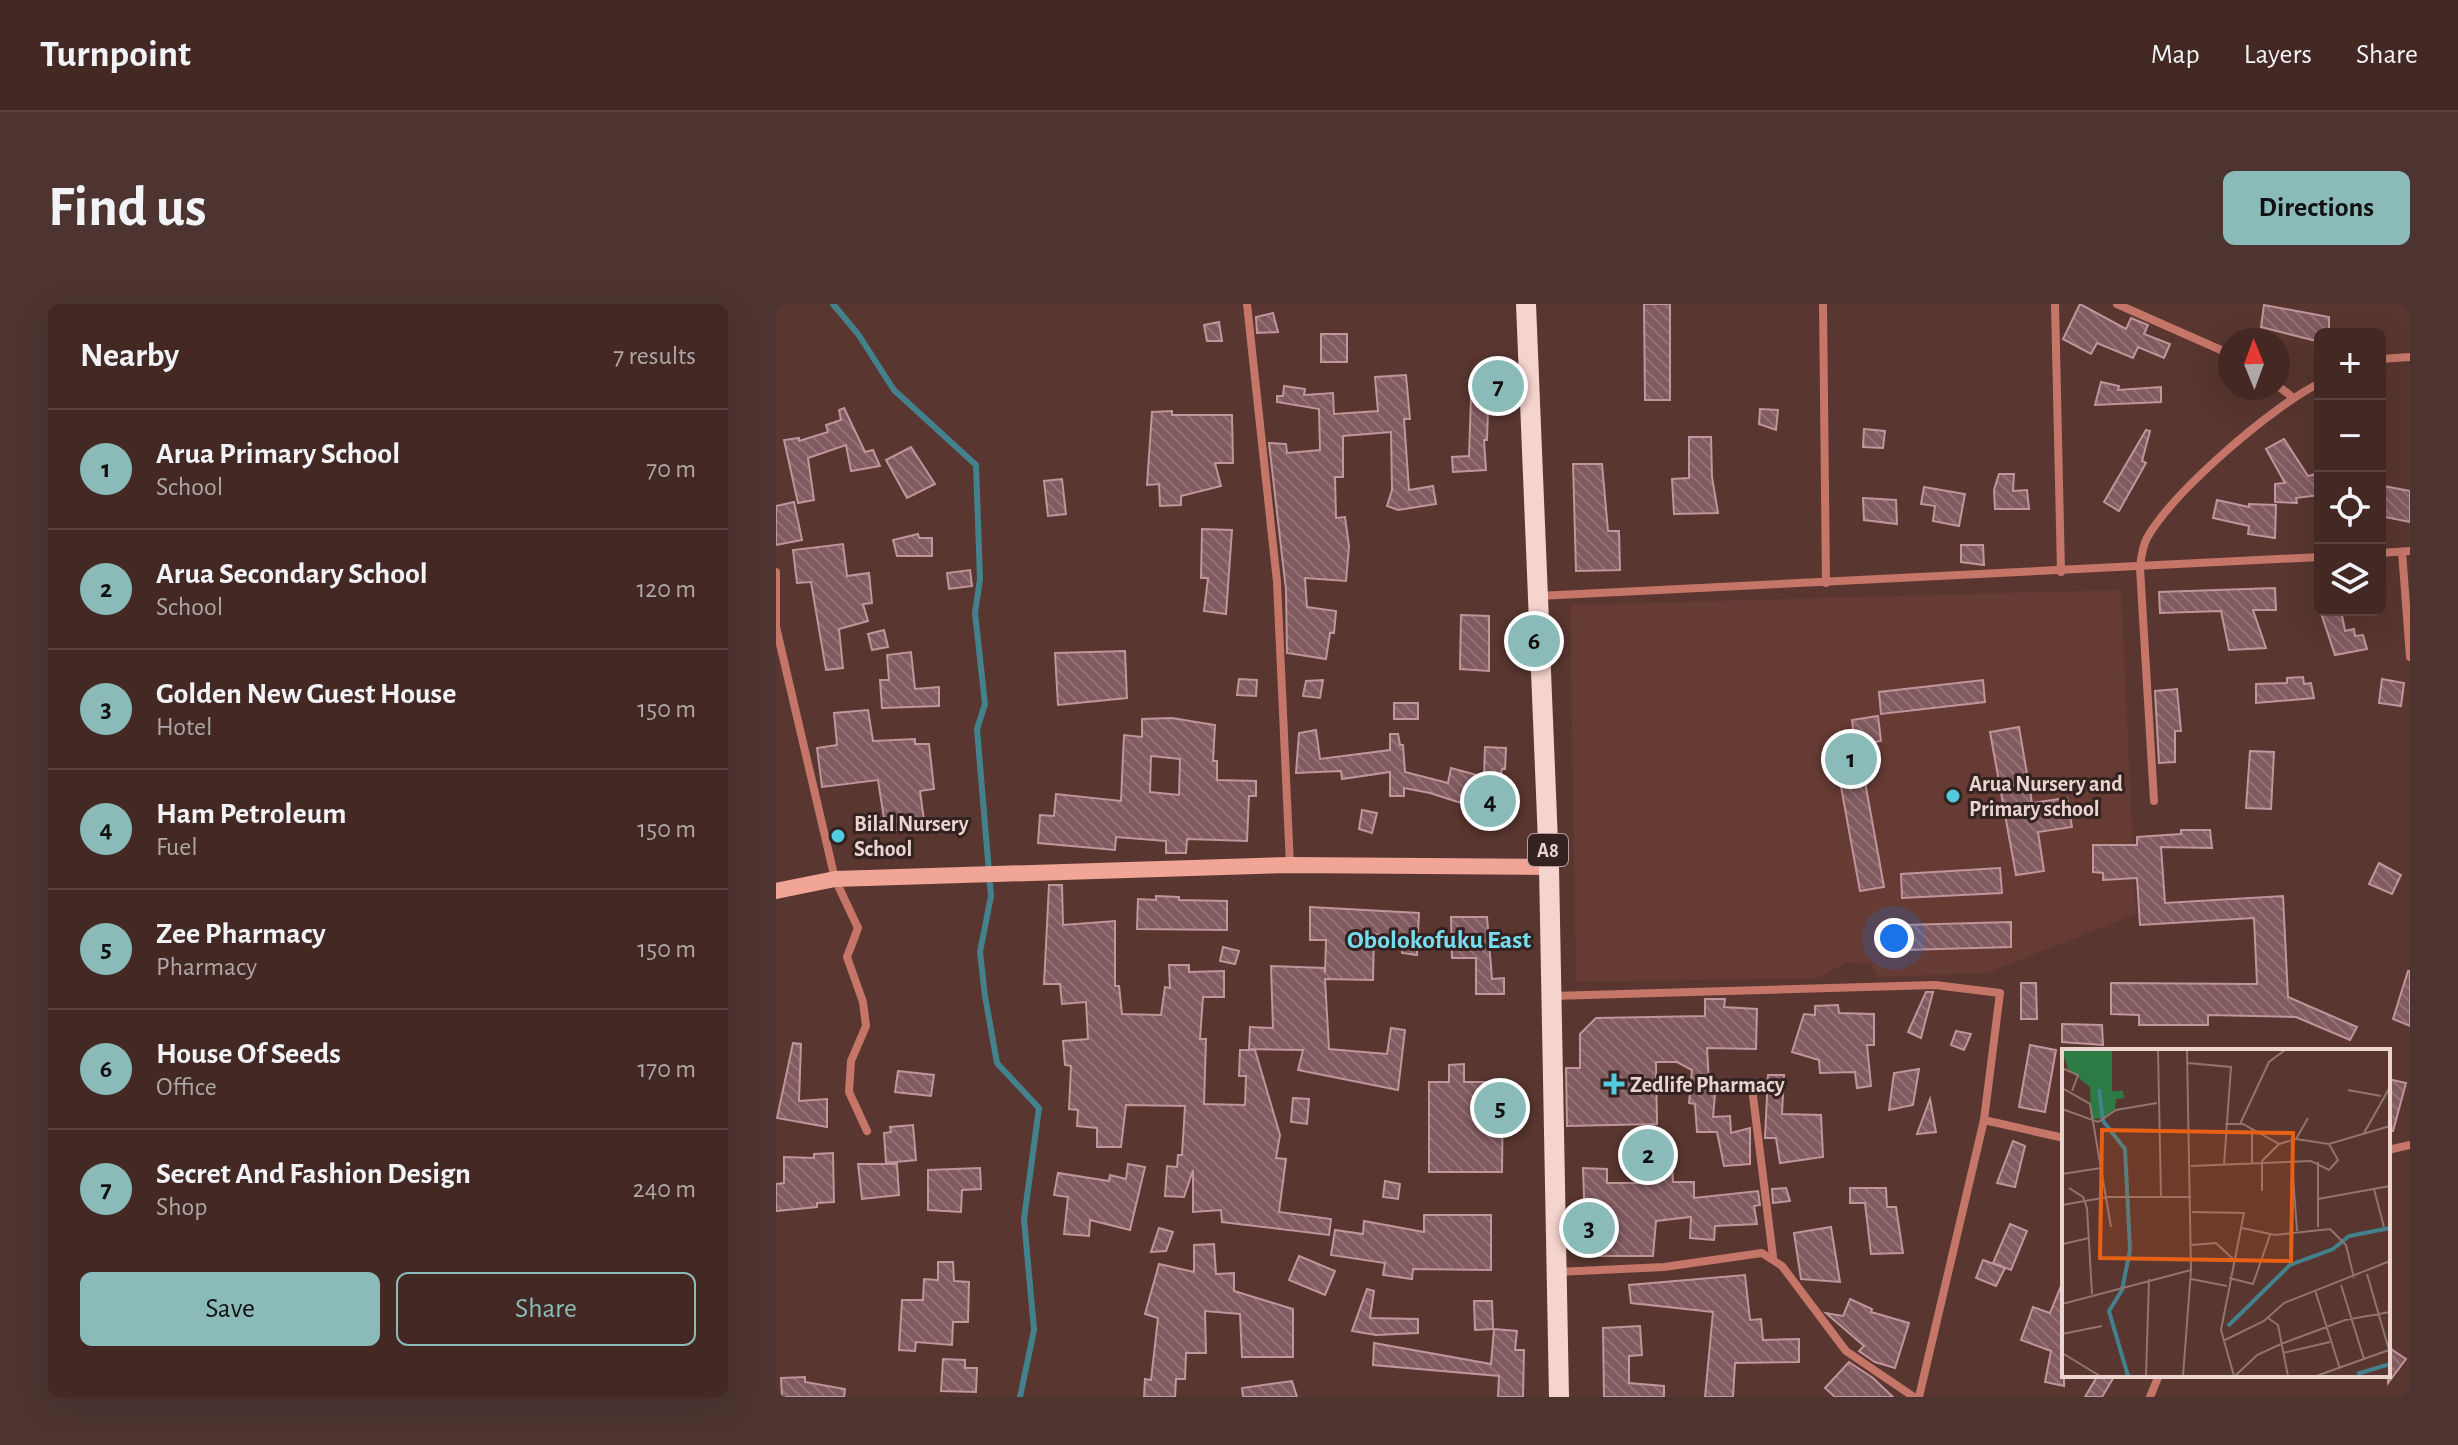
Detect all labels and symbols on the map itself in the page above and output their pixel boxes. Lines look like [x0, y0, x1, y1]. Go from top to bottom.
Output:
north arrow [2218, 328, 2290, 400]
pin: 7 [1472, 356, 1524, 416]
pin: 6 [1508, 611, 1560, 671]
pin: 1 [1825, 729, 1877, 789]
pin: 4 [1464, 771, 1516, 831]
place label: Arua Nursery and Primary school [1969, 773, 2123, 821]
marker: Arua Nursery and Primary school [1944, 787, 1962, 805]
place label: Bilal Nursery School [854, 813, 969, 860]
marker: Bilal Nursery School [829, 827, 847, 845]
road number: A8 [1528, 834, 1568, 866]
your location [1874, 918, 1914, 958]
district label: Obolokofuku East [1347, 927, 1531, 953]
inset map [2062, 1049, 2390, 1377]
place label: Zedlife Pharmacy [1630, 1074, 1785, 1097]
marker: Zedlife Pharmacy [1605, 1075, 1623, 1093]
pin: 5 [1474, 1078, 1526, 1138]
pin: 2 [1622, 1125, 1674, 1185]
pin: 3 [1563, 1198, 1615, 1258]

